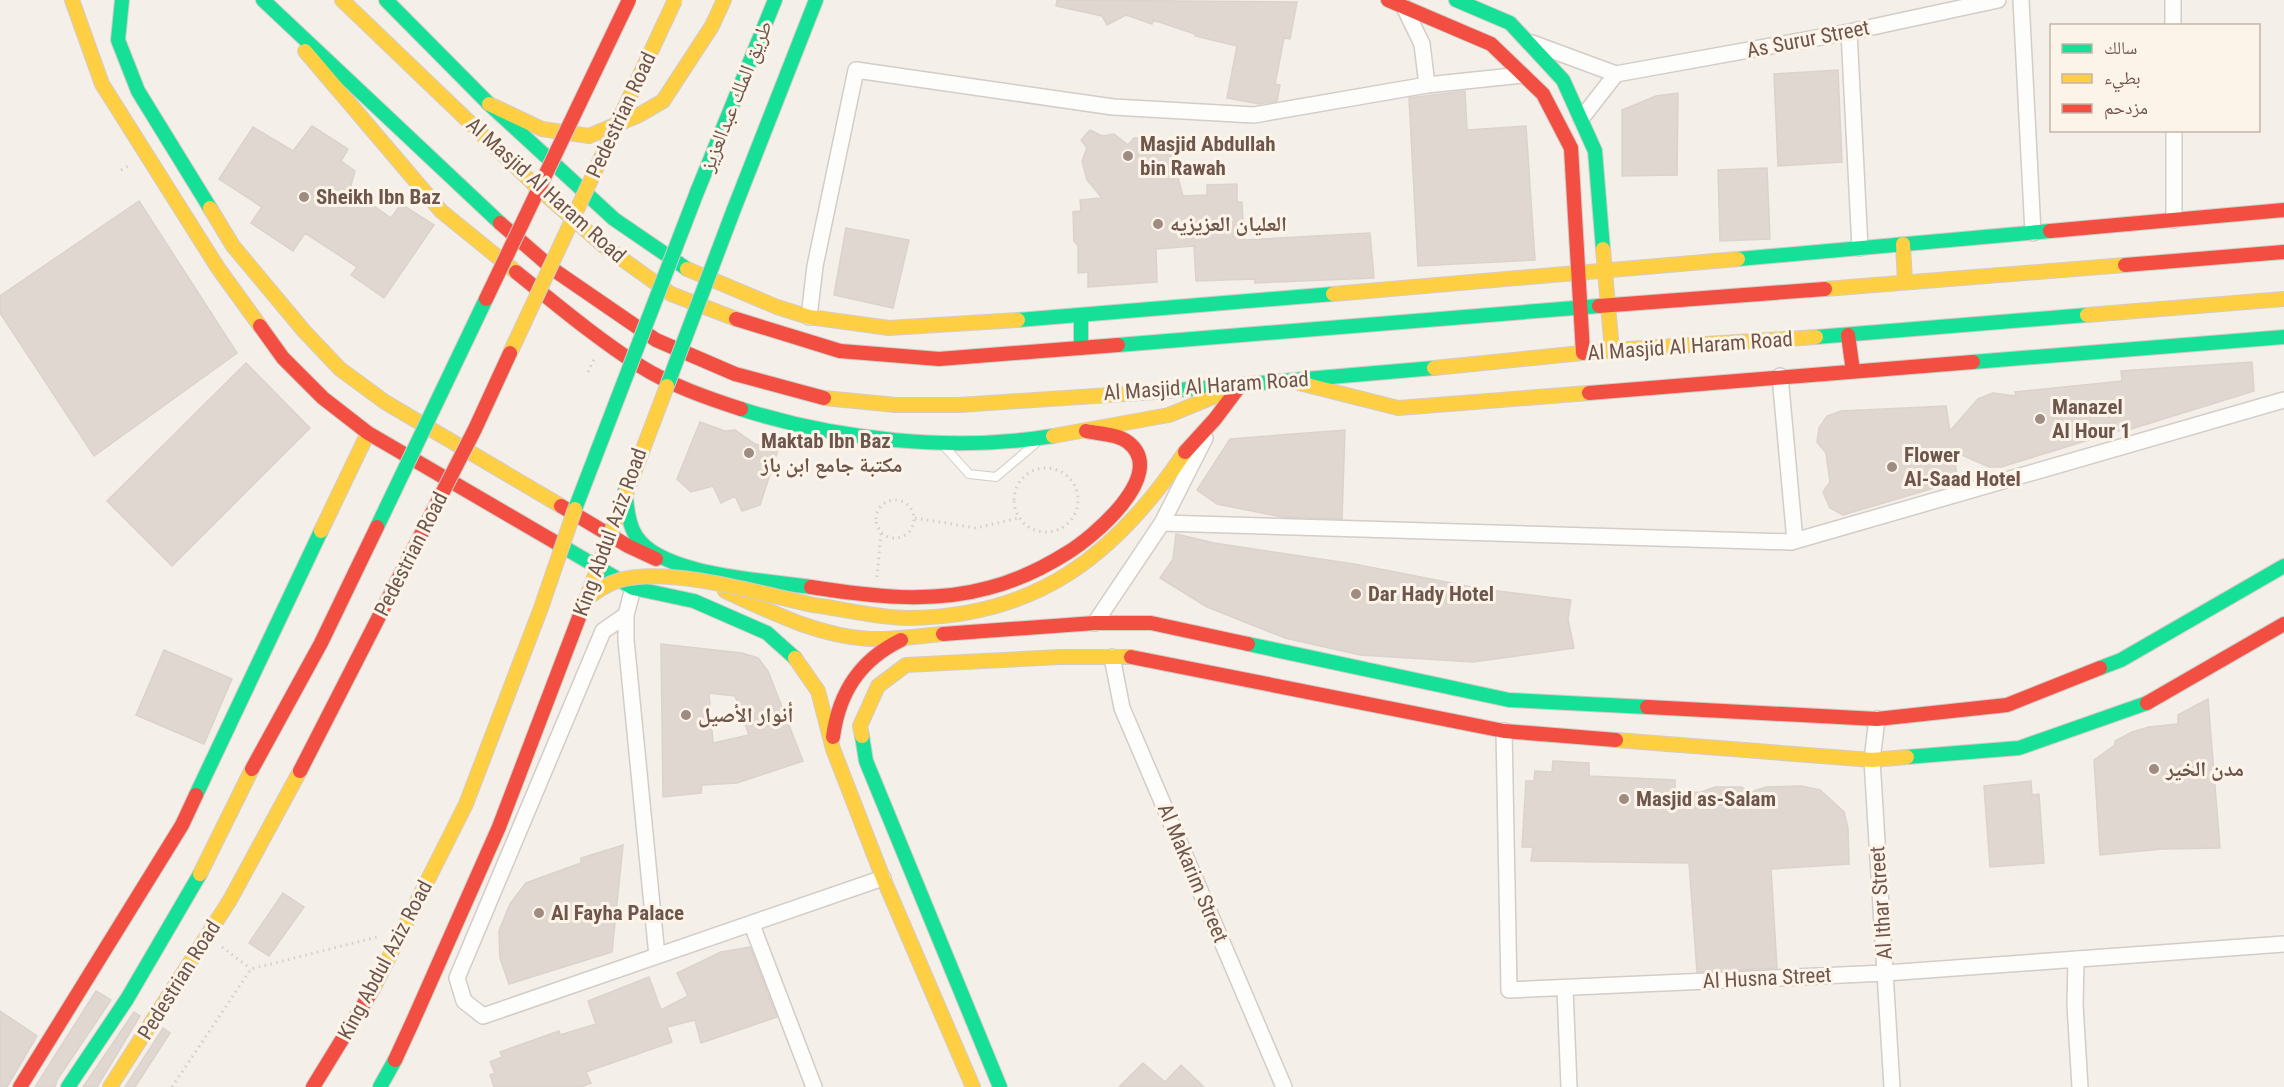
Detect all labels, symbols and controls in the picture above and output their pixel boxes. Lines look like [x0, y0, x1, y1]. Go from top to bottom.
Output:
street label: As Surur Street [1745, 15, 1871, 63]
street label: طريق الملك عبدالعزيز [694, 17, 778, 176]
legend [2050, 24, 2260, 132]
text: سالك [2104, 37, 2137, 58]
street label: Pedestrian Road [581, 48, 661, 182]
text: بطيء [2104, 67, 2141, 93]
text: مزدحم [2104, 97, 2148, 120]
street label: Al Masjid Al Haram Road [462, 112, 630, 268]
place label: Masjid Abdullah bin Rawah [1140, 132, 1276, 180]
marker: Masjid Abdullah bin Rawah [1121, 149, 1135, 163]
place label: Sheikh Ibn Baz [316, 185, 441, 209]
marker: Sheikh Ibn Baz [297, 190, 311, 204]
place label: العليان العزيزيه [1170, 212, 1287, 236]
marker: العليان العزيزيه [1151, 217, 1165, 231]
street label: Al Masjid Al Haram Road [1587, 327, 1793, 365]
street label: Al Masjid Al Haram Road [1103, 367, 1309, 405]
place label: Manazel Al Hour 1 [2052, 395, 2131, 443]
marker: Manazel Al Hour 1 [2033, 412, 2047, 426]
place label: Maktab Ibn Baz مكتبة جامع ابن باز [760, 429, 902, 479]
place label: Flower Al-Saad Hotel [1904, 443, 2021, 491]
street label: King Abdul Aziz Road [568, 445, 652, 619]
marker: Maktab Ibn Baz مكتبة جامع ابن باز [742, 446, 756, 460]
marker: Flower Al-Saad Hotel [1885, 460, 1899, 474]
street label: Pedestrian Road [369, 488, 453, 620]
place label: Dar Hady Hotel [1368, 582, 1494, 606]
marker: Dar Hady Hotel [1349, 587, 1363, 601]
place label: أنوار الأصيل [698, 701, 793, 728]
marker: أنوار الأصيل [679, 708, 693, 722]
place label: مدن الخير [2165, 757, 2244, 781]
marker: مدن الخير [2147, 762, 2161, 776]
place label: Masjid as-Salam [1636, 787, 1776, 811]
marker: Masjid as-Salam [1617, 792, 1631, 806]
street label: Al Makarim Street [1153, 800, 1233, 946]
street label: Al Ithar Street [1865, 845, 1897, 961]
street label: King Abdul Aziz Road [333, 876, 437, 1044]
place label: Al Fayha Palace [551, 901, 684, 925]
marker: Al Fayha Palace [532, 906, 546, 920]
street label: Pedestrian Road [133, 916, 225, 1044]
street label: Al Husna Street [1702, 963, 1832, 993]

